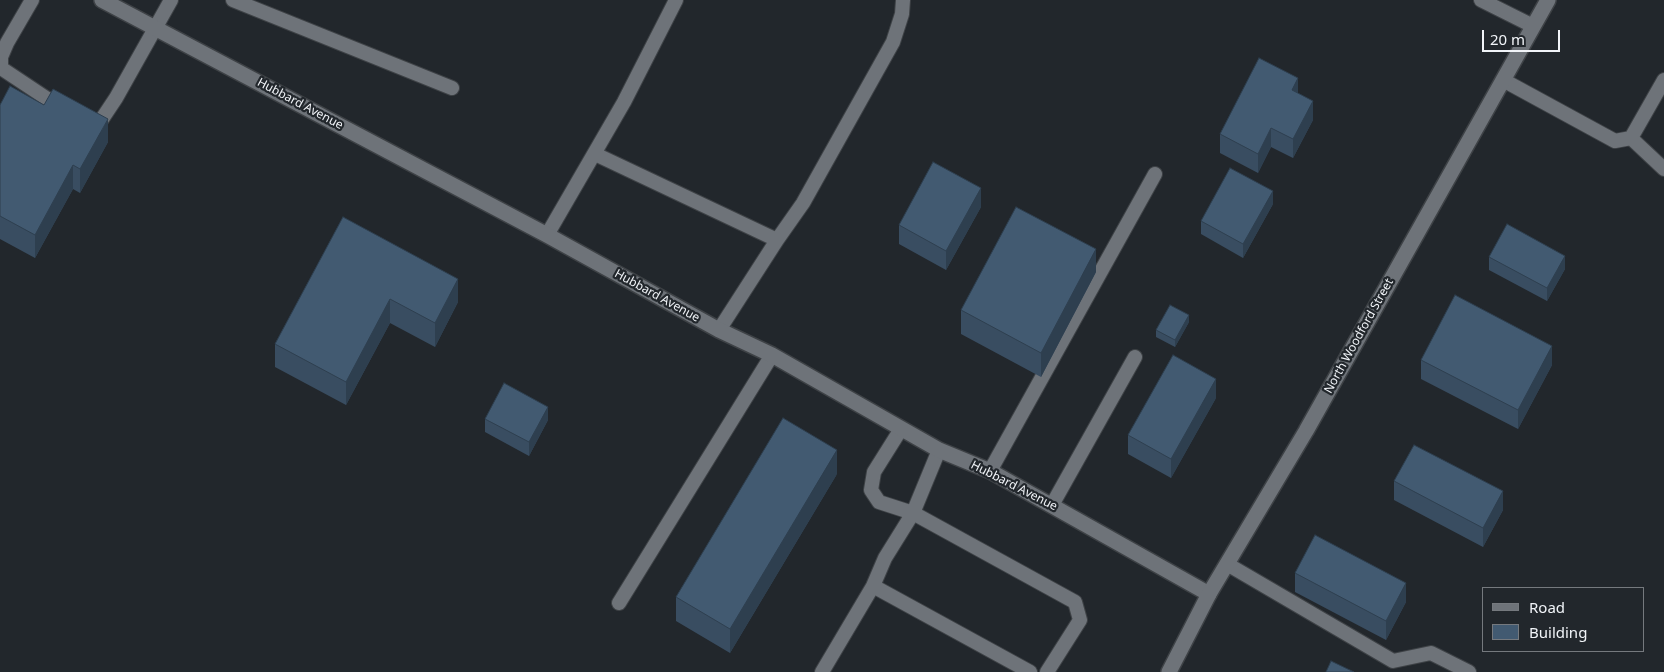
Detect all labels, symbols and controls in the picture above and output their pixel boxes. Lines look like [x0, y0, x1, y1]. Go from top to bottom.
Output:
scale bar [1484, 20, 1562, 52]
text: 20 m [1490, 29, 1525, 49]
street label: Hubbard Avenue [255, 75, 345, 133]
street label: Hubbard Avenue [612, 267, 702, 325]
street label: North Woodford Street [1321, 276, 1397, 396]
street label: Hubbard Avenue [968, 458, 1060, 514]
legend [1482, 587, 1644, 652]
text: Road [1529, 597, 1565, 617]
text: Building [1529, 622, 1587, 642]

